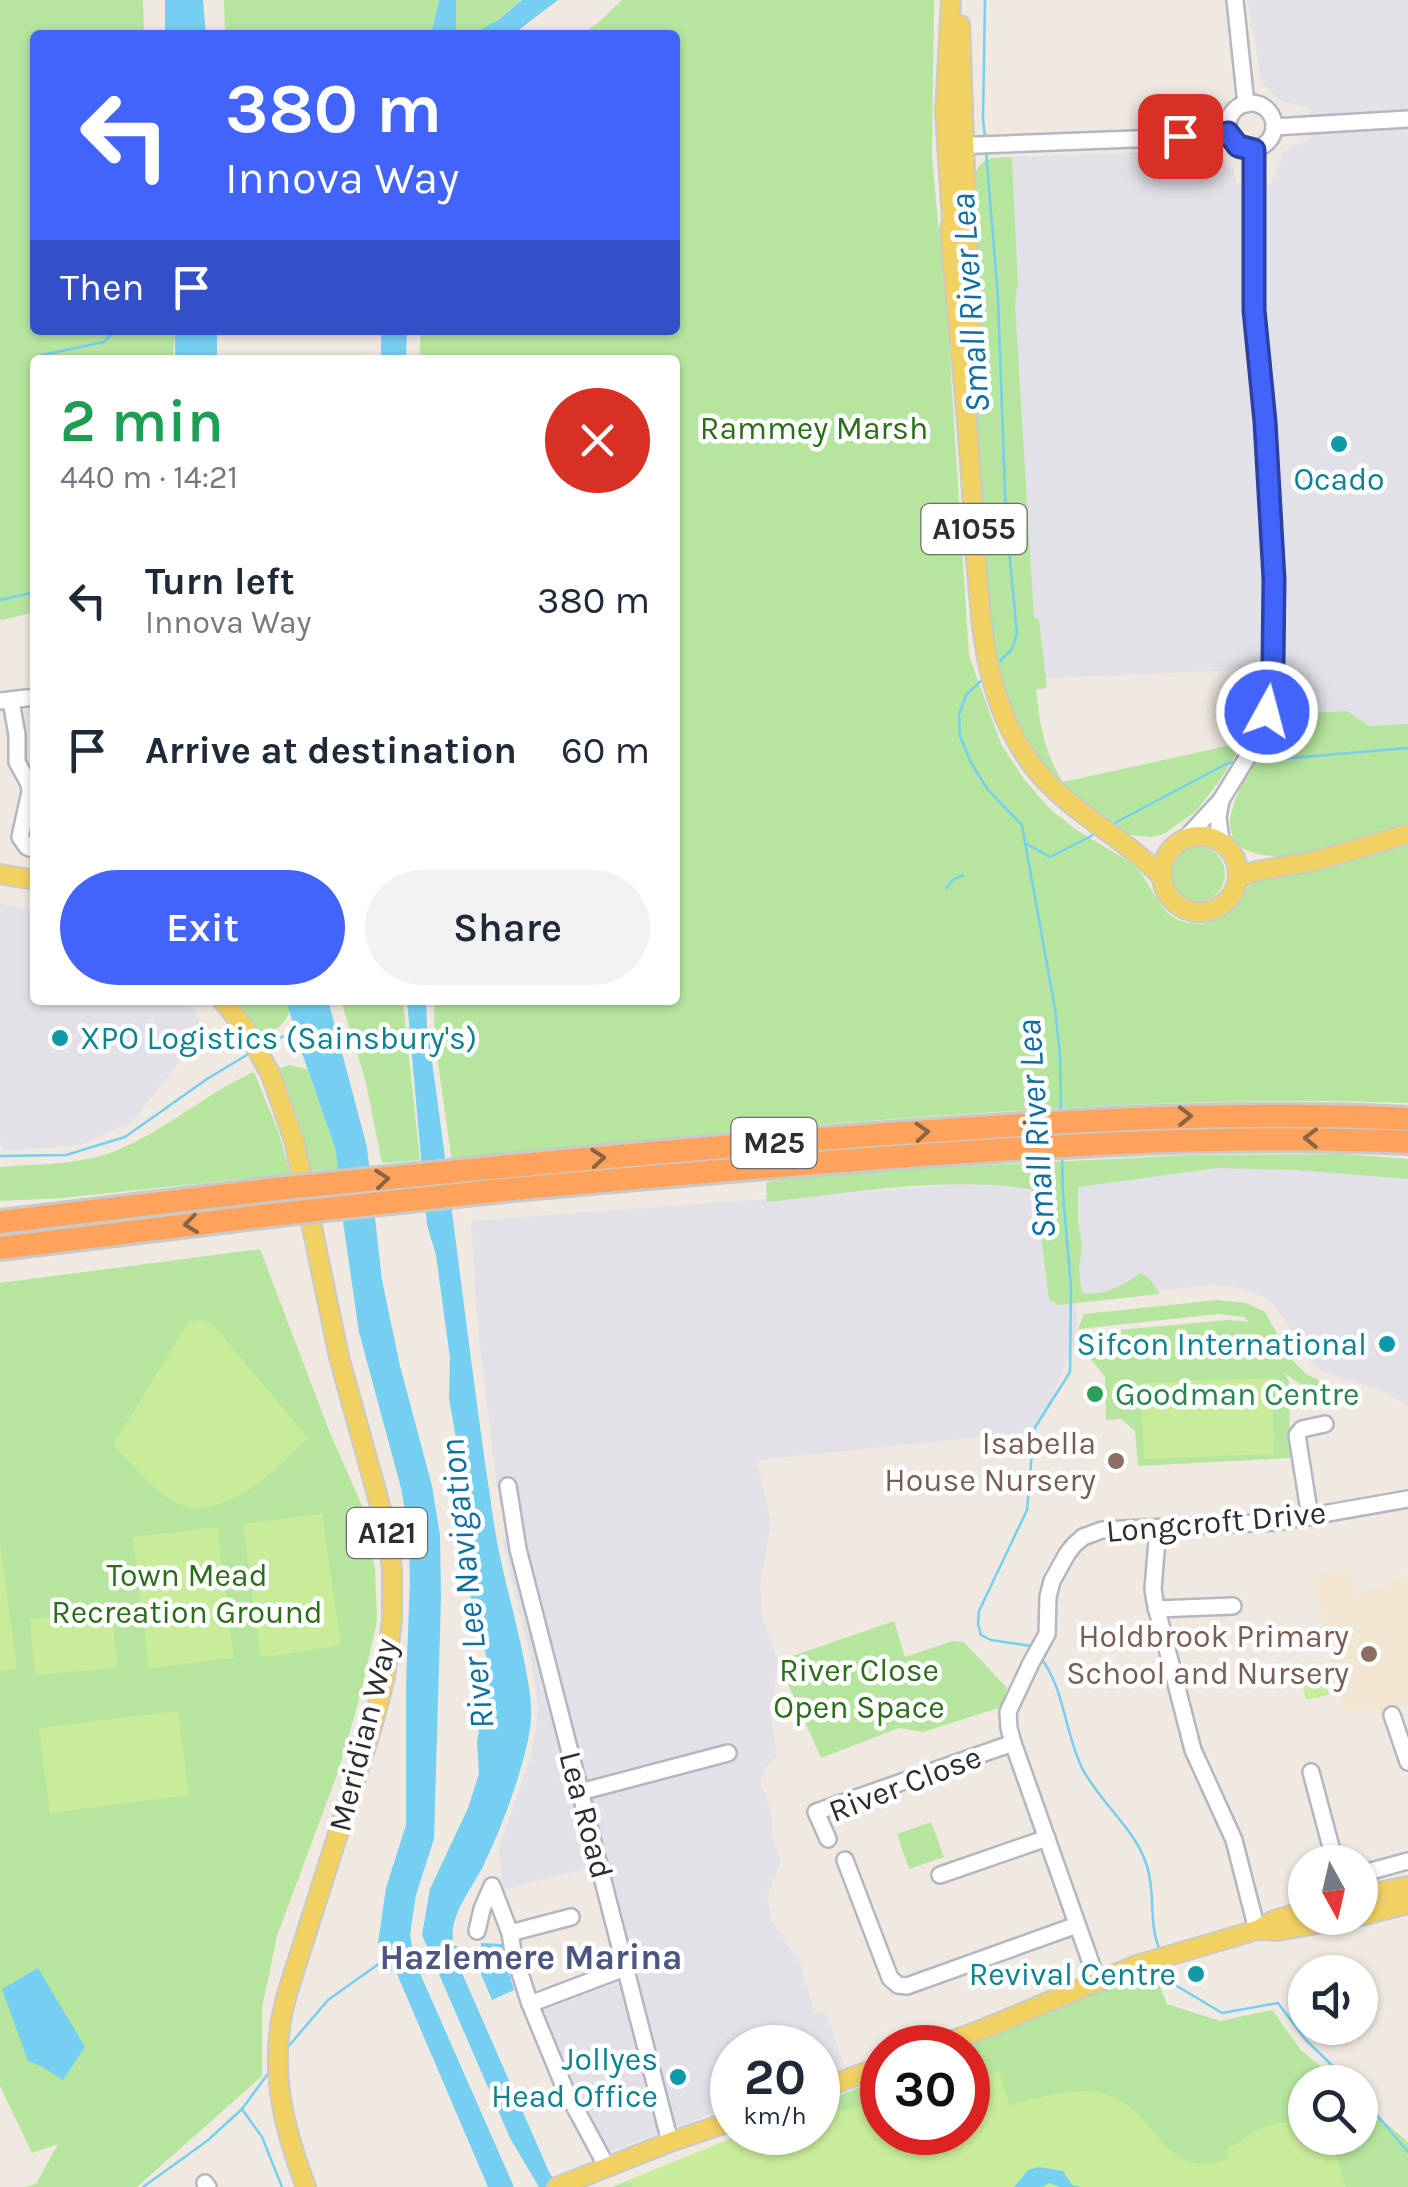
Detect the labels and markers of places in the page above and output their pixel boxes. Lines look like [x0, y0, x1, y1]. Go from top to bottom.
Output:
pin [1138, 94, 1223, 179]
marker: Ocado [1328, 433, 1350, 455]
place label: Ocado [1293, 461, 1385, 498]
place label: XPO Logistics (Sainsbury's) [80, 1020, 477, 1057]
marker: XPO Logistics (Sainsbury's) [49, 1027, 71, 1049]
place label: Sifcon International [1077, 1326, 1367, 1363]
marker: Sifcon International [1376, 1333, 1398, 1355]
place label: Goodman Centre [1115, 1376, 1359, 1413]
marker: Goodman Centre [1084, 1383, 1106, 1405]
place label: Isabella House Nursery [884, 1425, 1096, 1499]
marker: Isabella House Nursery [1105, 1450, 1127, 1472]
place label: Holdbrook Primary School and Nursery [1066, 1618, 1349, 1692]
marker: Holdbrook Primary School and Nursery [1358, 1643, 1380, 1665]
place label: Revival Centre [969, 1956, 1176, 1993]
marker: Revival Centre [1185, 1963, 1207, 1985]
place label: Jollyes Head Office [491, 2041, 658, 2115]
marker: Jollyes Head Office [667, 2066, 689, 2088]

